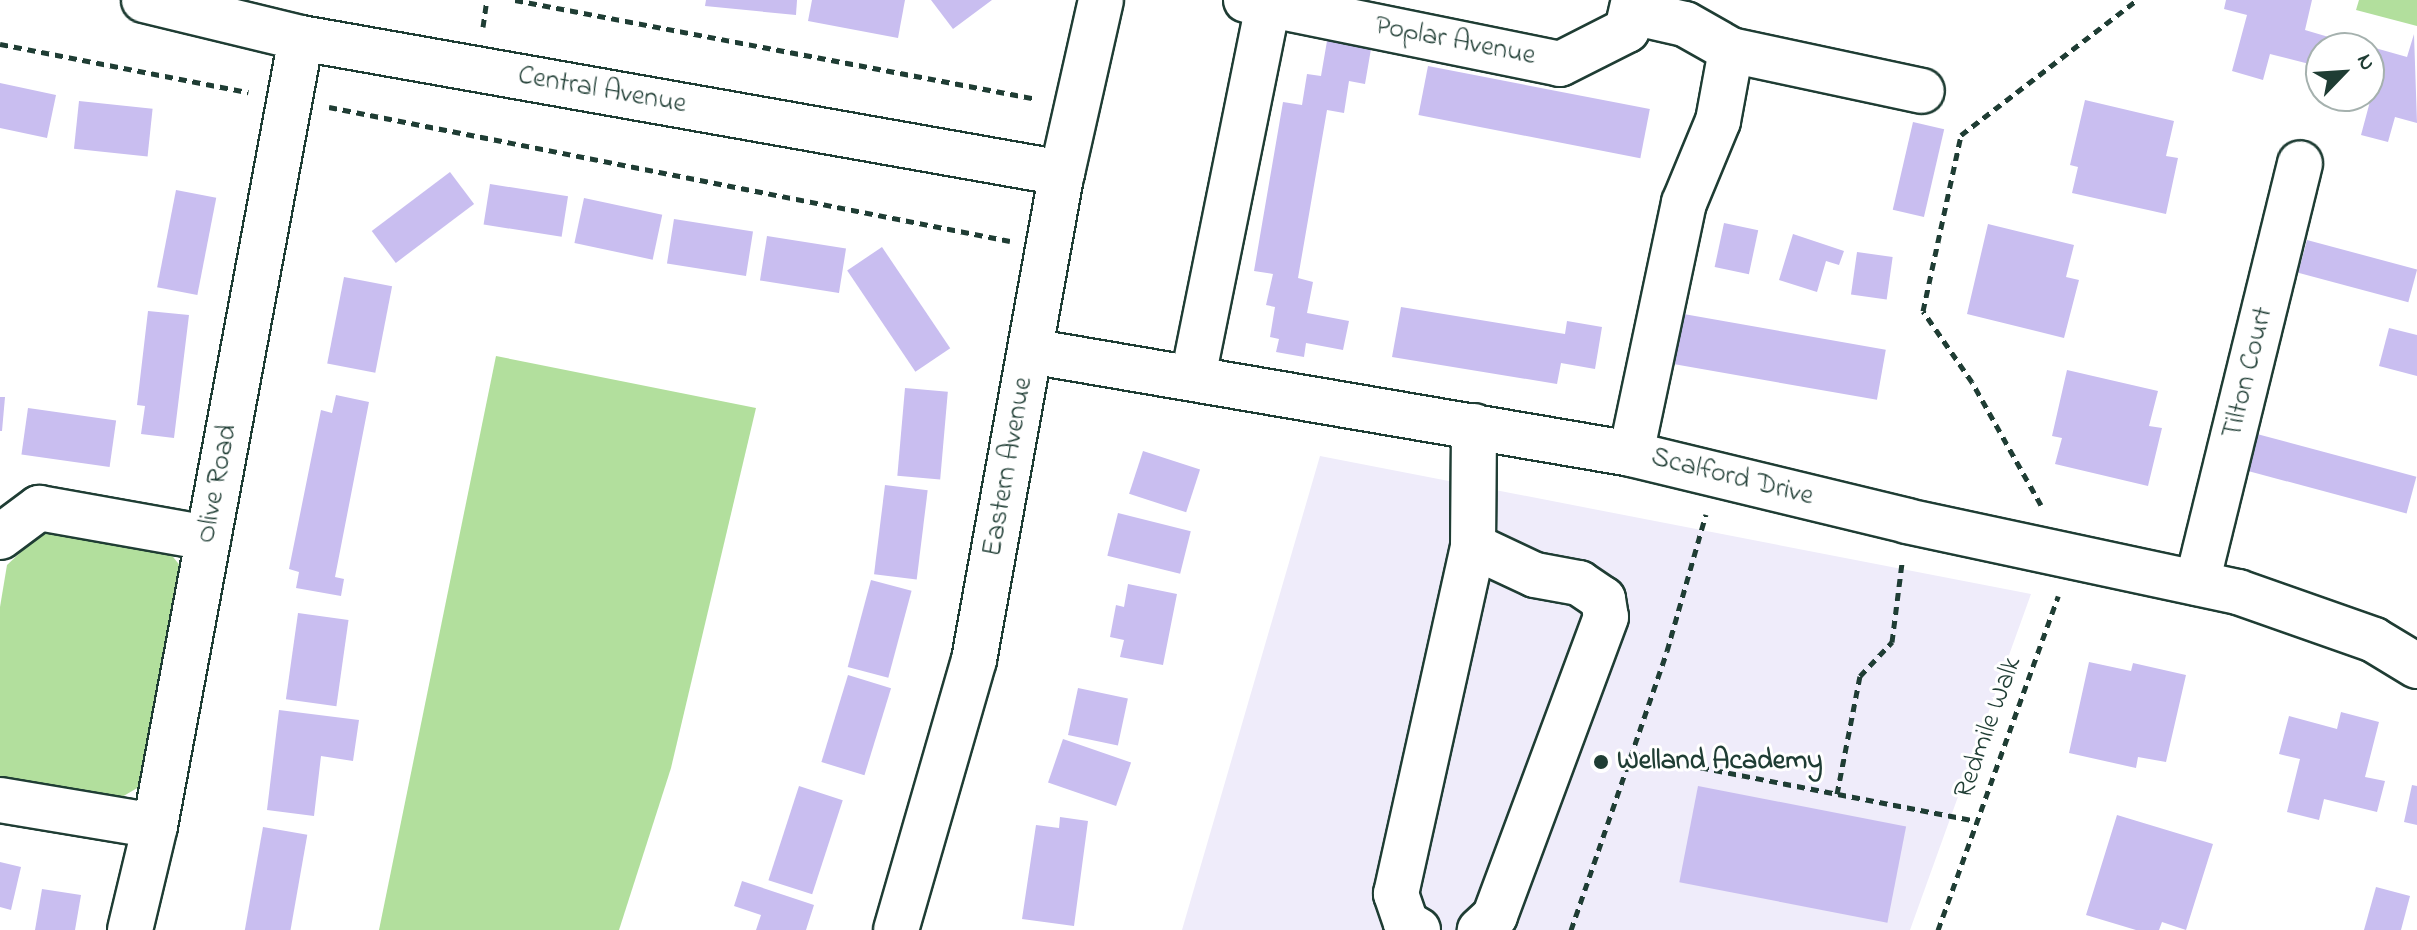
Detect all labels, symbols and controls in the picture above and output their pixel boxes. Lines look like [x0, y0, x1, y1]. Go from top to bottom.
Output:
street label: Poplar Avenue [1372, 10, 1538, 74]
north arrow [2305, 32, 2385, 112]
text: N [2347, 49, 2383, 76]
street label: Central Avenue [515, 60, 689, 122]
street label: Tilton Court [2216, 304, 2282, 442]
street label: Eastern Avenue [977, 375, 1041, 559]
street label: Olive Road [190, 422, 246, 546]
street label: Scalford Drive [1647, 442, 1817, 514]
street label: Redmile Walk [1948, 652, 2030, 804]
place label: Welland Academy [1617, 745, 1823, 779]
marker: Welland Academy [1592, 753, 1610, 771]

